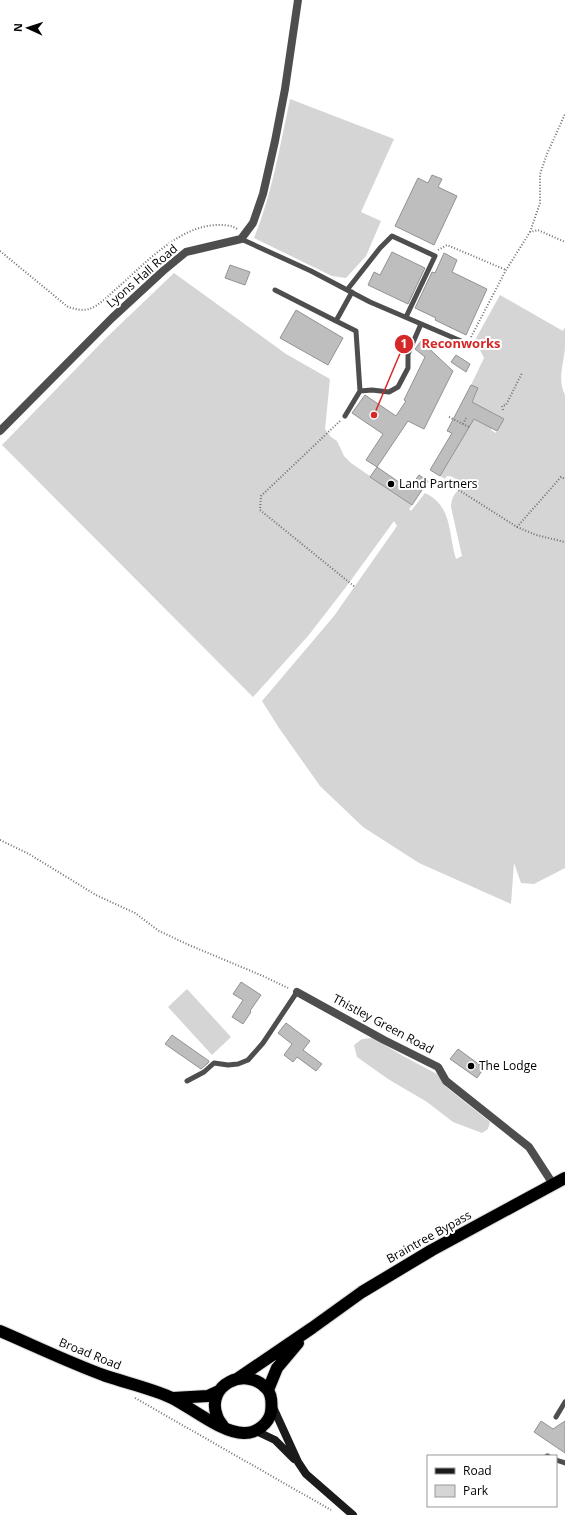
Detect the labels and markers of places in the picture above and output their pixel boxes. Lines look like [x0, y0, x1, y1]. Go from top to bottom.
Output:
callout: Reconworks [394, 331, 509, 356]
place label: Land Partners [399, 475, 478, 492]
marker: Land Partners [386, 479, 396, 489]
place label: The Lodge [479, 1057, 537, 1074]
marker: The Lodge [466, 1061, 476, 1071]

